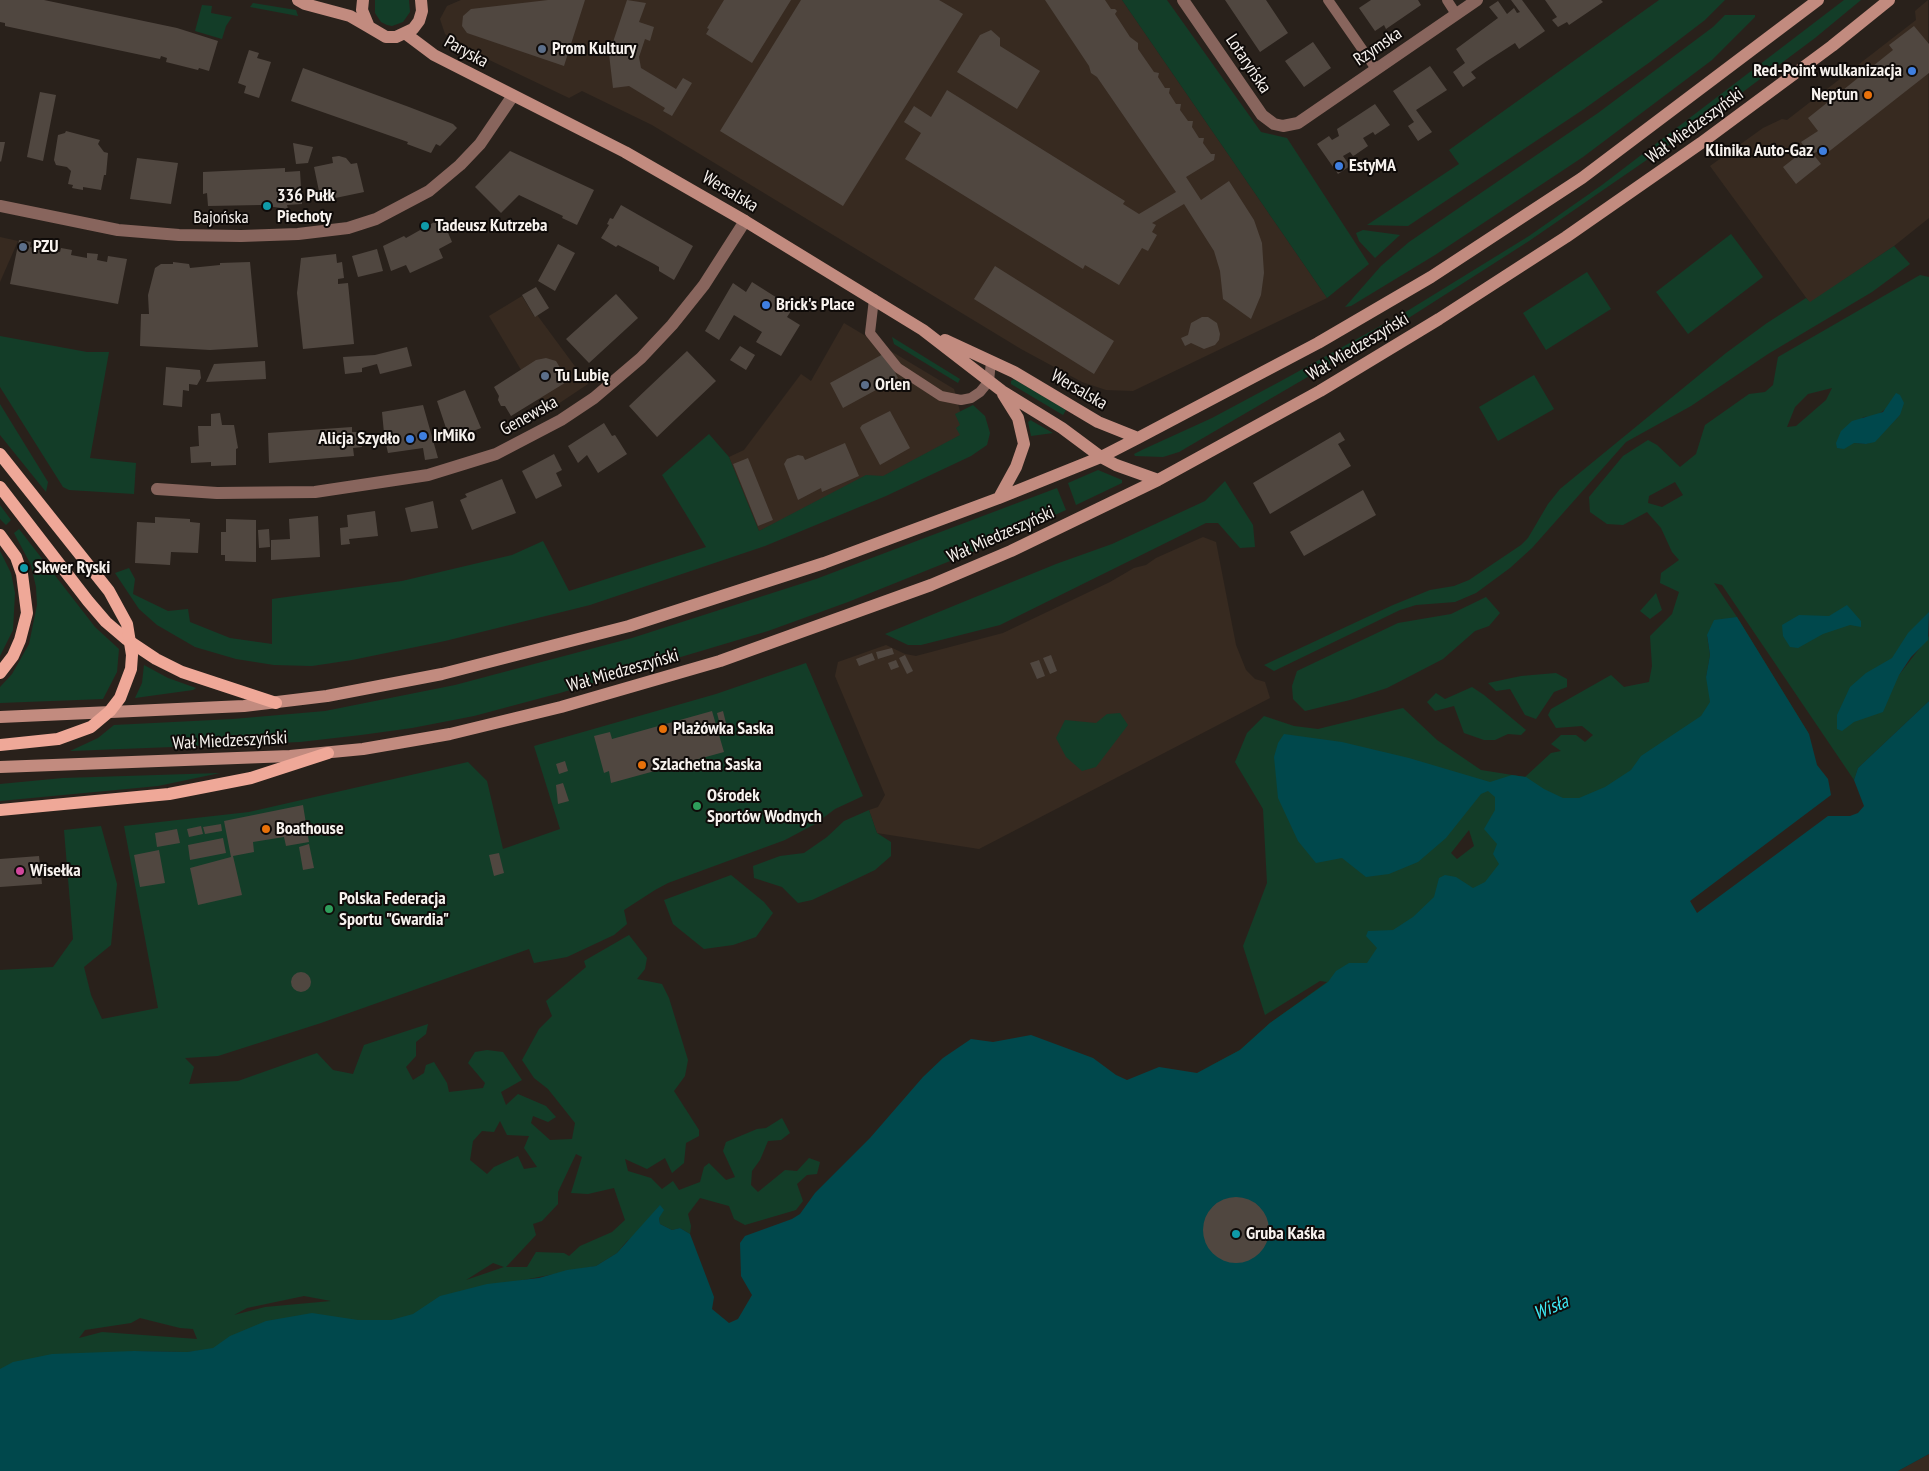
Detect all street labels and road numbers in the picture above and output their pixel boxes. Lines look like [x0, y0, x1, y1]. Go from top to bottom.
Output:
street label: Rzymska [1350, 23, 1406, 71]
street label: Lotaryńska [1220, 30, 1276, 98]
street label: Paryska [440, 31, 492, 73]
street label: Wał Miedzeszyński [1642, 83, 1748, 169]
street label: Wersalska [698, 167, 762, 217]
street label: Bajońska [193, 207, 249, 229]
street label: Wał Miedzeszyński [1303, 308, 1413, 386]
street label: Wersalska [1047, 365, 1111, 415]
street label: Genewska [496, 391, 562, 441]
street label: Wał Miedzeszyński [944, 502, 1058, 568]
street label: Wał Miedzeszyński [565, 645, 681, 697]
street label: Wał Miedzeszyński [172, 727, 288, 755]

